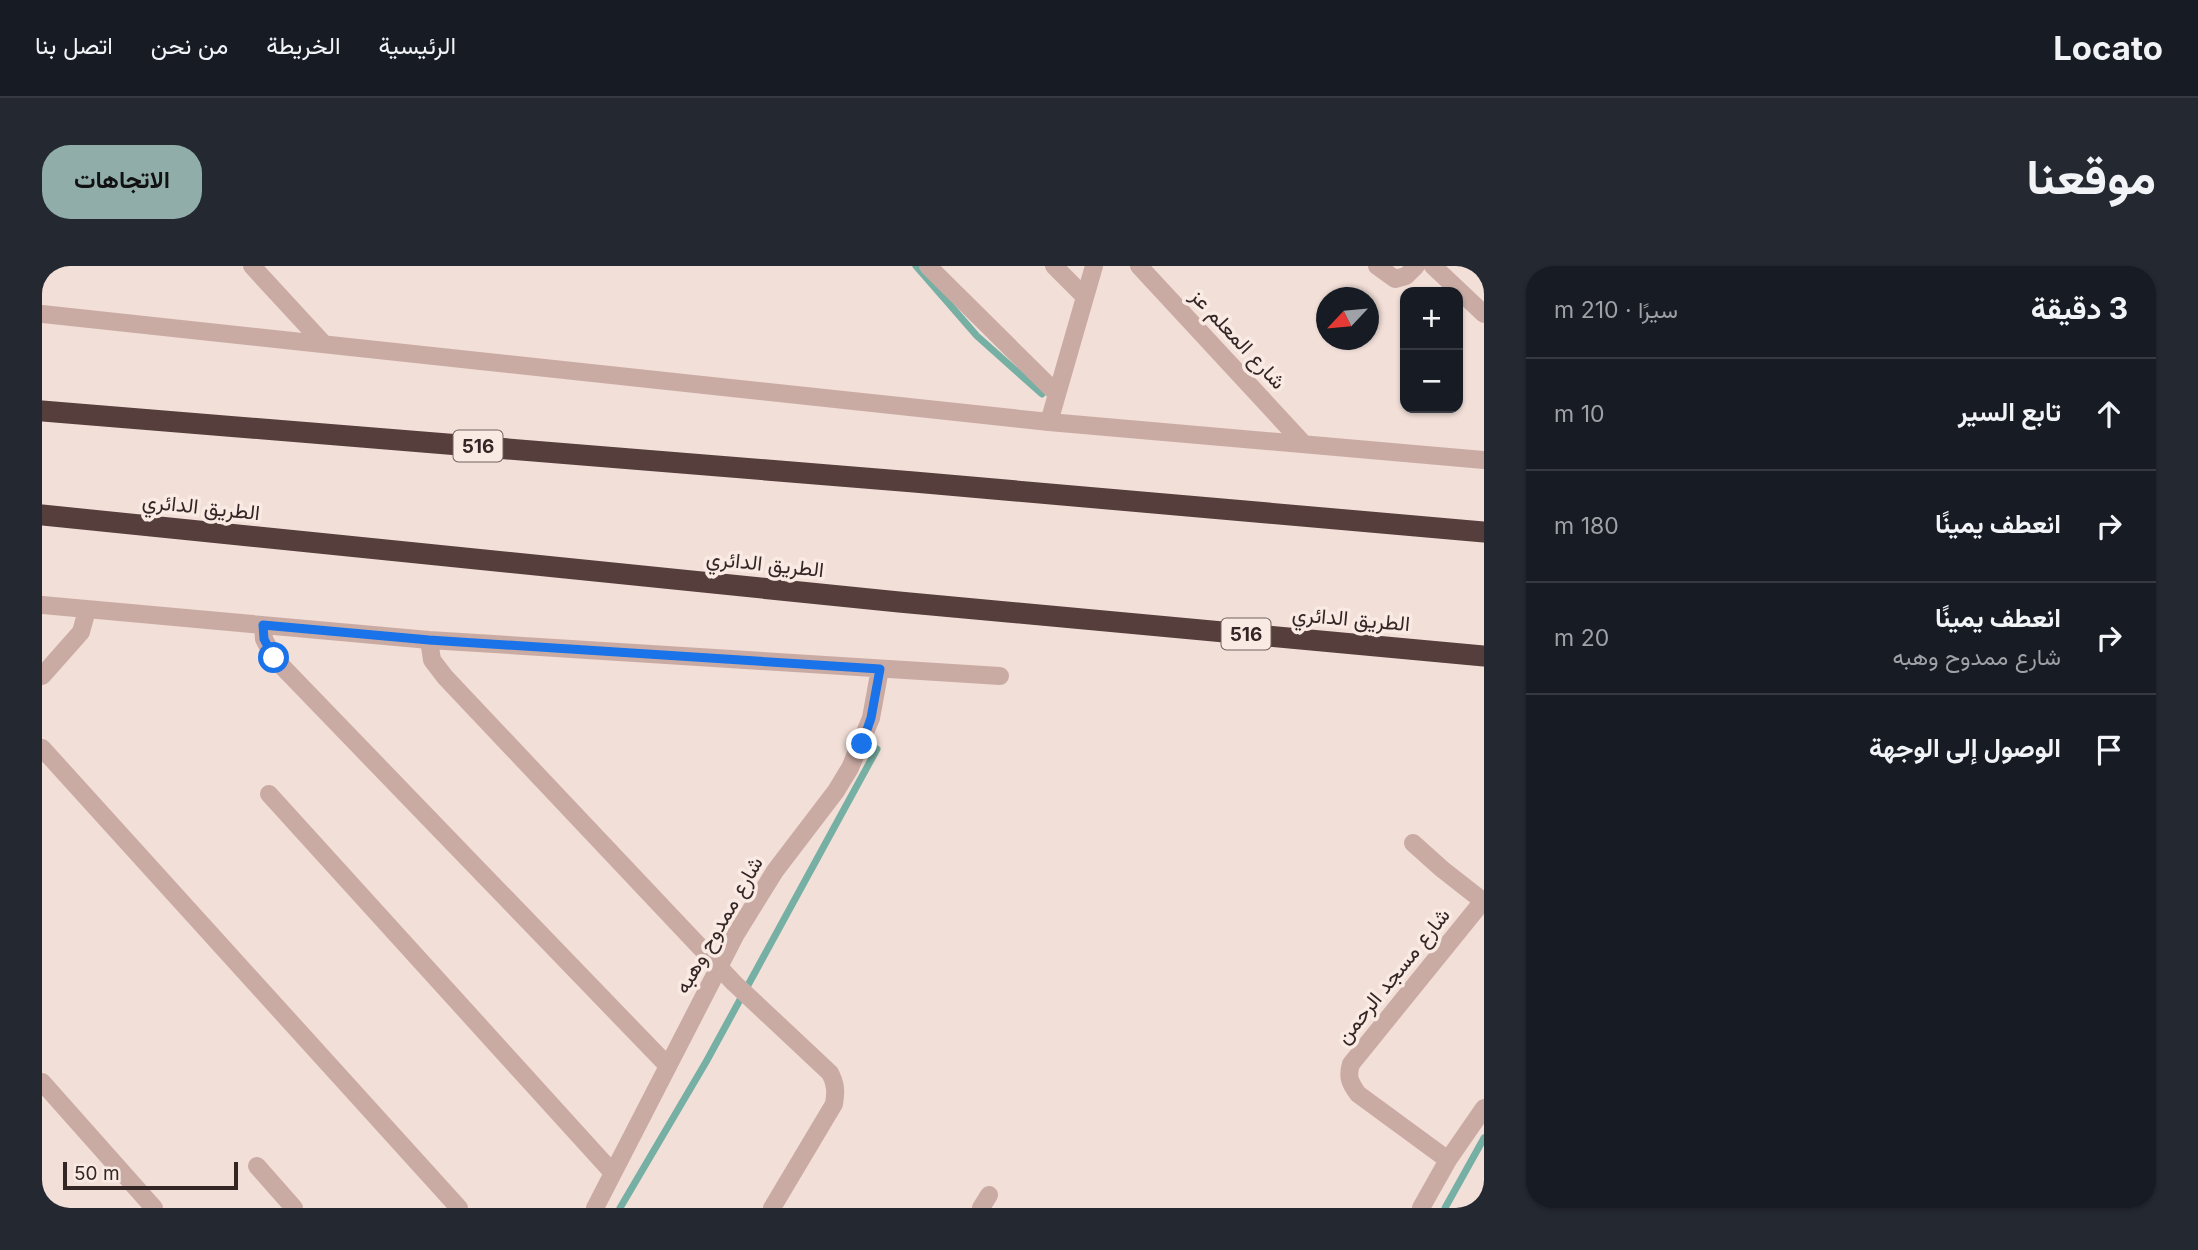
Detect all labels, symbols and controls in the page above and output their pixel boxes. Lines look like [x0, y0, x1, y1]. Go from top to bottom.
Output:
text: Locato [2053, 28, 2163, 68]
text: اتصل بنا [35, 31, 113, 60]
text: من نحن [151, 31, 228, 60]
text: الخريطة [266, 31, 340, 60]
text: الرئيسية [378, 31, 456, 60]
button: الاتجاهات [42, 145, 202, 219]
text: موقعنا [2026, 147, 2156, 206]
street label: شارع المعلم عز [1183, 283, 1291, 395]
north arrow [1316, 287, 1379, 350]
map controls [1400, 287, 1463, 413]
button: + [1400, 287, 1463, 350]
text: 3 دقيقة [2031, 290, 2128, 326]
text: سيرًا · 210 m [1554, 296, 1678, 324]
button: − [1400, 350, 1463, 413]
icon: ahead [2090, 395, 2128, 433]
text: تابع السير [1958, 396, 2061, 427]
text: 10 m [1554, 400, 1605, 428]
road number: 516 [454, 430, 502, 462]
street label: الطريق الدائري [140, 488, 261, 530]
icon: right [2090, 507, 2128, 545]
text: انعطف يمينًا [1935, 508, 2061, 539]
text: 180 m [1554, 512, 1619, 540]
street label: الطريق الدائري [704, 545, 825, 587]
street label: الطريق الدائري [1291, 601, 1411, 641]
text: انعطف يمينًا [1935, 602, 2061, 633]
road number: 516 [1222, 618, 1270, 650]
icon: right [2090, 619, 2128, 657]
text: 20 m [1554, 624, 1609, 652]
route start [258, 642, 289, 673]
text: شارع ممدوح وهبه [1892, 643, 2061, 671]
route end [846, 728, 877, 759]
icon: arrive [2090, 731, 2128, 769]
text: الوصول إلى الوجهة [1869, 732, 2061, 763]
street label: شارع ممدوح وهبه [669, 852, 770, 999]
street label: شارع مسجد الرحمن [1330, 903, 1456, 1050]
scale bar [63, 1159, 238, 1191]
text: 50 m [74, 1162, 120, 1185]

